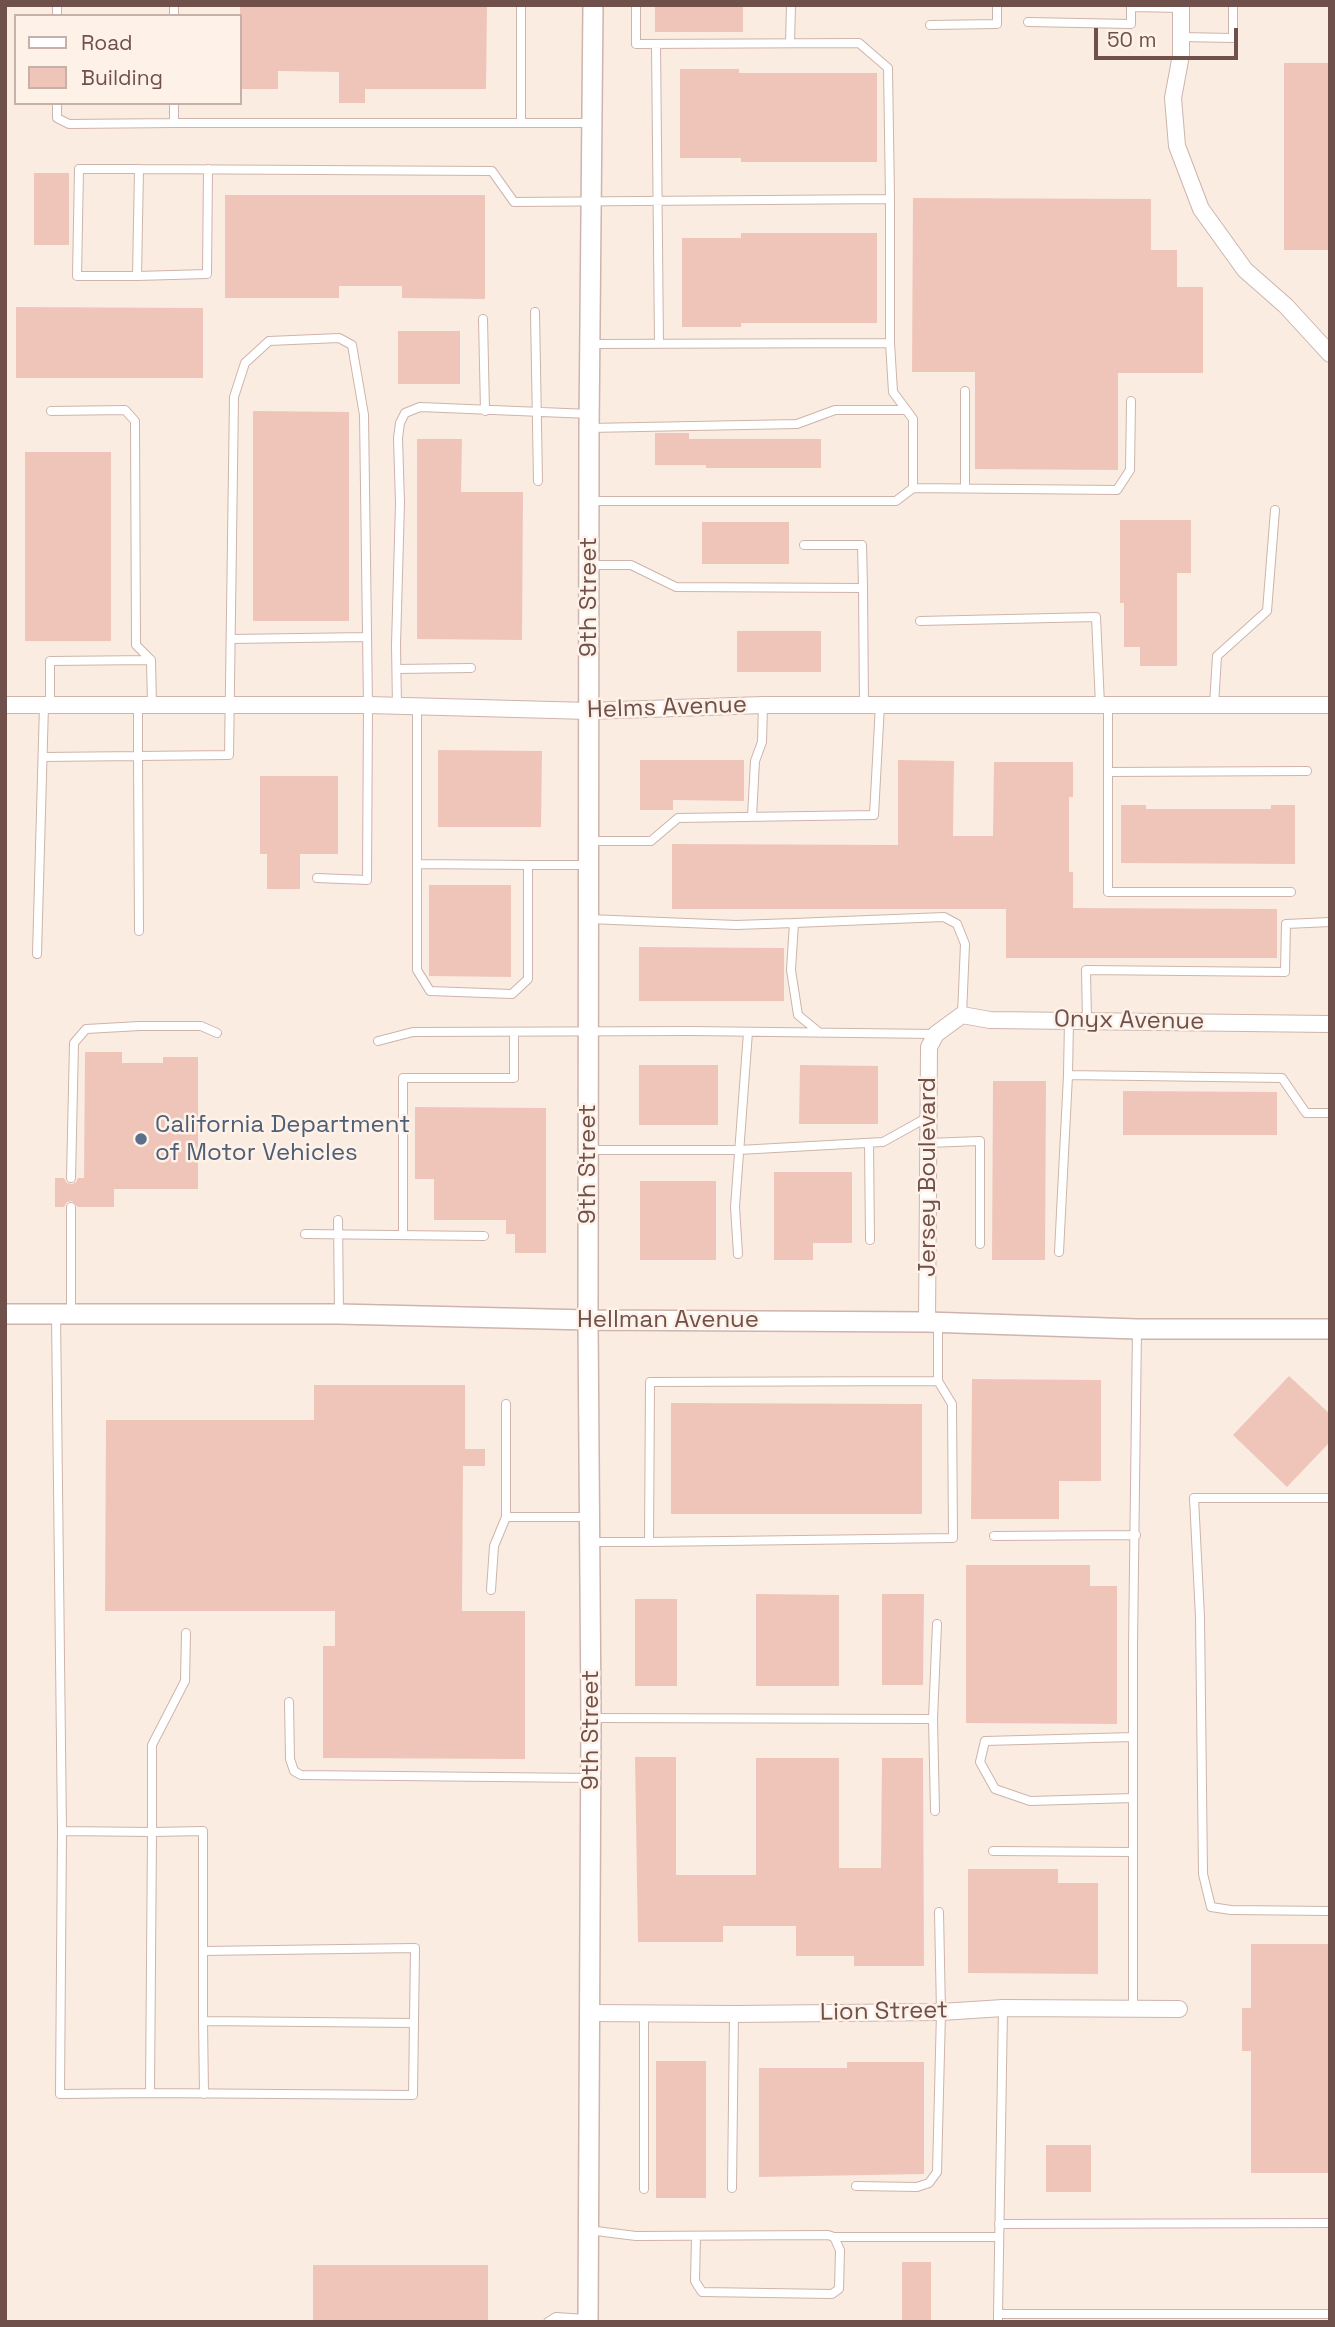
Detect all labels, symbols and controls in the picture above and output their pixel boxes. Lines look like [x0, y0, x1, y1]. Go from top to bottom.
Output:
legend [14, 14, 242, 105]
scale bar [1097, 14, 1240, 58]
text: 50 m [1107, 26, 1157, 53]
text: Road [81, 29, 133, 56]
text: Building [81, 64, 163, 91]
street label: 9th Street [575, 537, 603, 657]
street label: Helms Avenue [587, 691, 747, 725]
street label: Onyx Avenue [1054, 1005, 1204, 1037]
street label: Jersey Boulevard [914, 1077, 942, 1277]
street label: 9th Street [574, 1104, 602, 1224]
place label: California Department of Motor Vehicles [155, 1111, 410, 1167]
marker: California Department of Motor Vehicles [133, 1131, 149, 1147]
street label: Hellman Avenue [577, 1306, 759, 1334]
street label: 9th Street [577, 1670, 605, 1790]
street label: Lion Street [820, 1996, 948, 2028]

